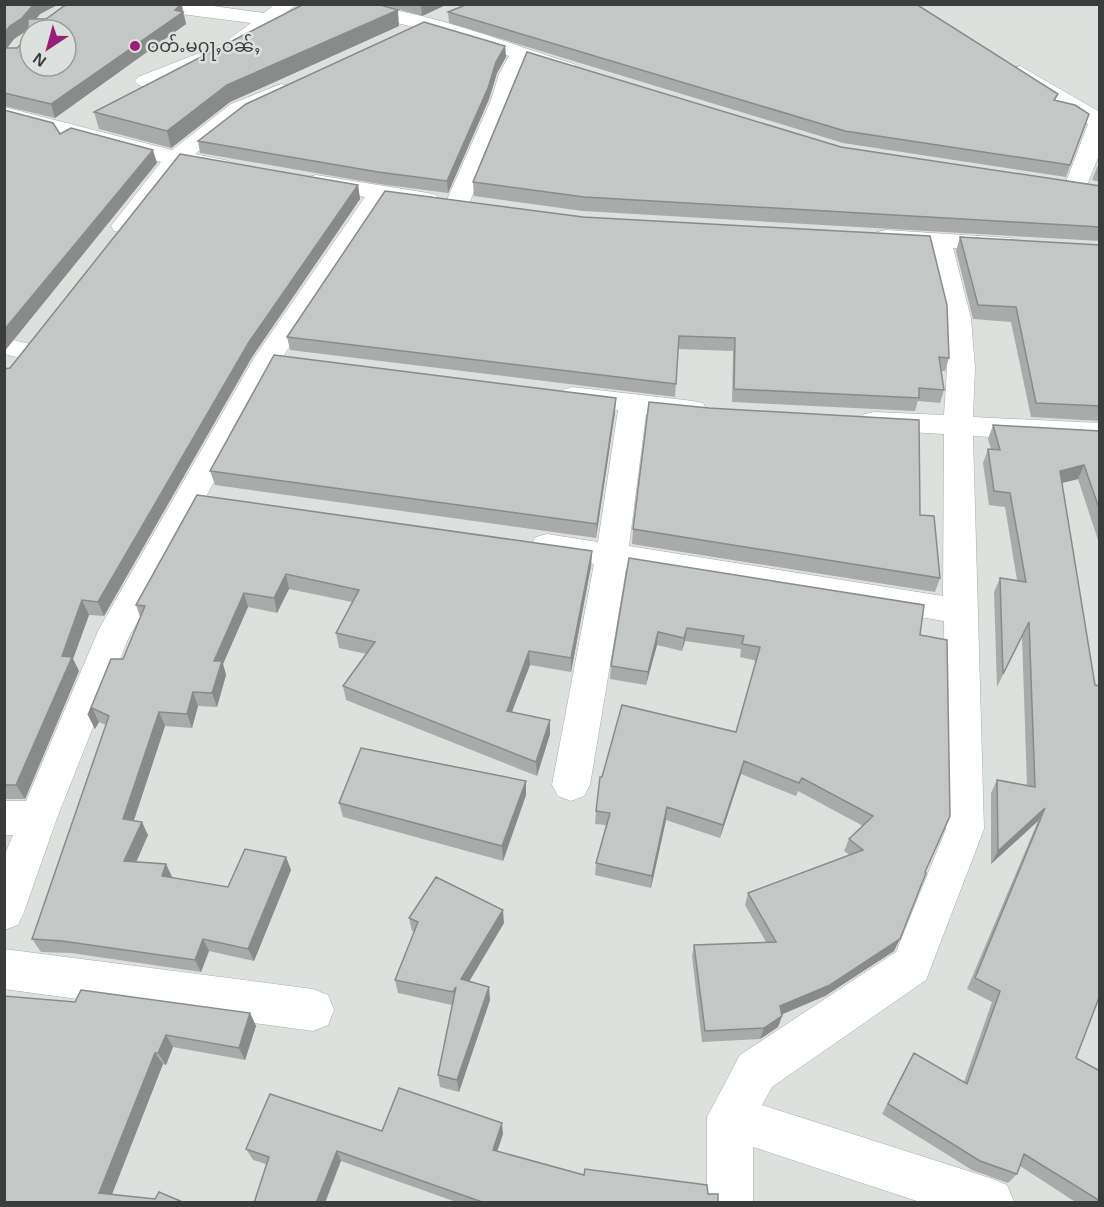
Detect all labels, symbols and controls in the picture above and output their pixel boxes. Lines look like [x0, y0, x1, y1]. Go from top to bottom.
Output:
north arrow [18, 18, 78, 78]
place label: ဝတ်ႉမႁႃႇဝၼ်ႇ [147, 33, 261, 61]
marker: ဝတ်ႉမႁႃႇဝၼ်ႇ [128, 39, 142, 53]
text: N [30, 49, 49, 70]

